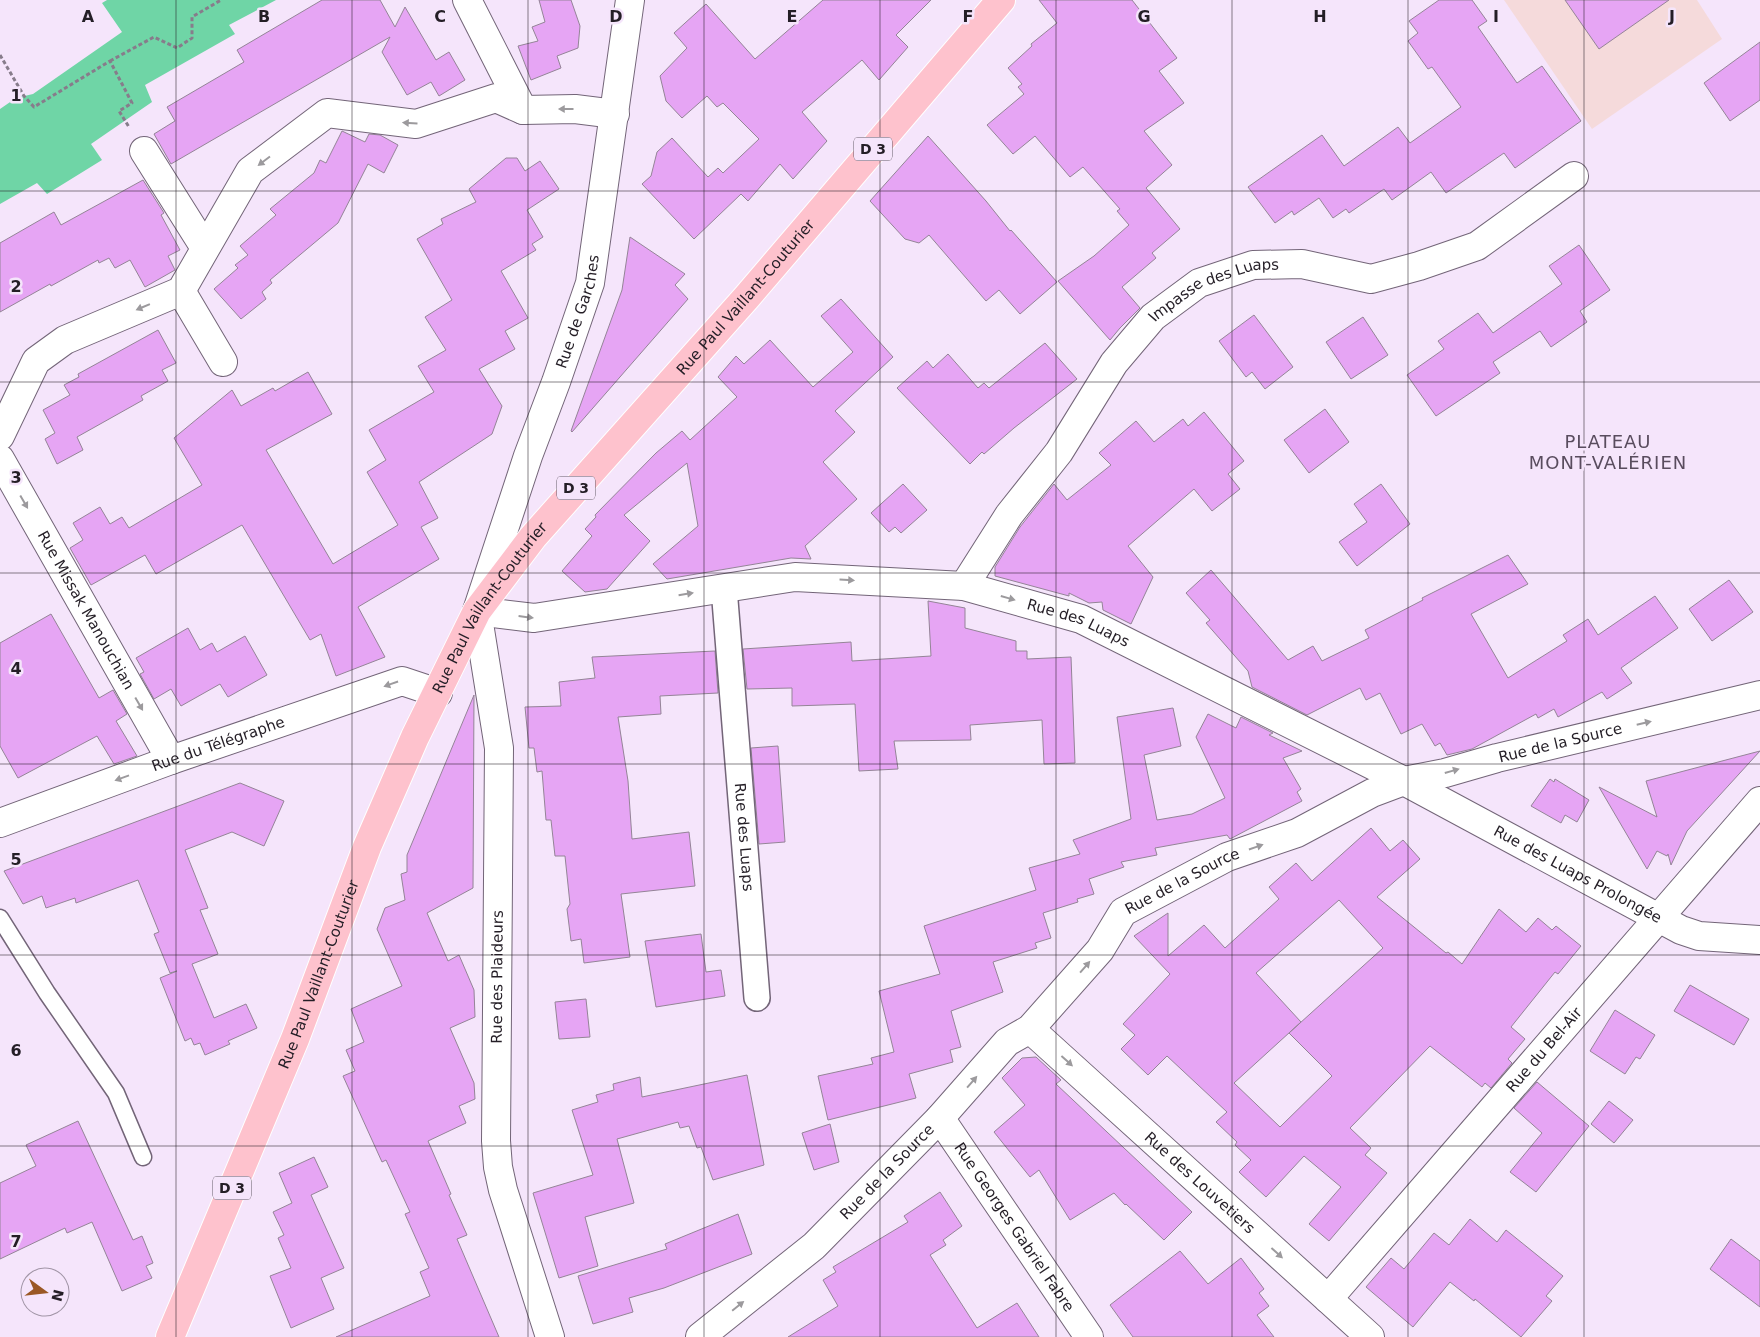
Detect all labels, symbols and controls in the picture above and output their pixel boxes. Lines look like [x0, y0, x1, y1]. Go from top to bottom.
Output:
text: A [82, 7, 95, 26]
text: B [258, 7, 270, 26]
text: C [434, 7, 446, 26]
text: D [609, 7, 623, 26]
text: E [787, 7, 797, 26]
text: F [963, 7, 973, 26]
text: G [1137, 7, 1151, 26]
text: H [1313, 7, 1327, 26]
text: I [1493, 7, 1499, 26]
text: J [1668, 7, 1675, 26]
text: 1 [10, 86, 22, 105]
one-way arrow [558, 105, 574, 113]
one-way arrow [402, 119, 418, 127]
road number: D 3 [854, 138, 892, 160]
one-way arrow [258, 155, 271, 166]
street label: Rue Paul Vaillant-Couturier [673, 215, 819, 379]
street label: Rue de Garches [552, 253, 603, 371]
street label: Impasse des Luaps [1144, 255, 1279, 325]
text: 2 [10, 277, 22, 296]
one-way arrow [135, 304, 150, 312]
district label: PLATEAU MONT-VALÉRIEN [1529, 431, 1687, 473]
text: 3 [10, 468, 22, 487]
road number: D 3 [557, 476, 595, 499]
one-way arrow [20, 494, 28, 509]
street label: Rue Paul Vaillant-Couturier [429, 518, 551, 697]
street label: Rue Missak Manouchian [34, 528, 138, 693]
one-way arrow [840, 576, 856, 584]
one-way arrow [679, 590, 695, 598]
one-way arrow [1001, 595, 1016, 603]
street label: Rue des Luaps [1025, 595, 1133, 651]
one-way arrow [518, 613, 534, 621]
text: 4 [10, 659, 22, 678]
one-way arrow [384, 681, 399, 689]
one-way arrow [135, 696, 143, 711]
street label: Rue du Télégraphe [149, 713, 287, 775]
street label: Rue de la Source [1497, 719, 1624, 766]
one-way arrow [1636, 719, 1651, 727]
one-way arrow [1445, 767, 1460, 775]
one-way arrow [115, 775, 130, 782]
street label: Rue des Luaps [731, 782, 757, 892]
street label: Rue des Luaps Prolongée [1491, 822, 1665, 927]
one-way arrow [1249, 843, 1264, 851]
street label: Rue de la Source [1122, 844, 1242, 918]
text: 5 [10, 850, 22, 869]
street label: Rue Paul Vaillant-Couturier [275, 877, 363, 1071]
street label: Rue des Plaideurs [488, 910, 507, 1044]
one-way arrow [1079, 961, 1091, 973]
street label: Rue du Bel-Air [1503, 1003, 1586, 1096]
text: 6 [10, 1041, 22, 1060]
one-way arrow [1061, 1055, 1073, 1067]
one-way arrow [966, 1076, 978, 1088]
street label: Rue de la Source [836, 1120, 938, 1223]
street label: Rue des Louvetiers [1141, 1128, 1259, 1237]
street label: Rue Georges Gabriel Fabre [950, 1139, 1078, 1315]
road number: D 3 [213, 1176, 251, 1200]
text: 7 [10, 1232, 22, 1251]
one-way arrow [1271, 1247, 1283, 1259]
north arrow [20, 1267, 70, 1317]
text: N [48, 1288, 67, 1303]
one-way arrow [731, 1301, 744, 1312]

